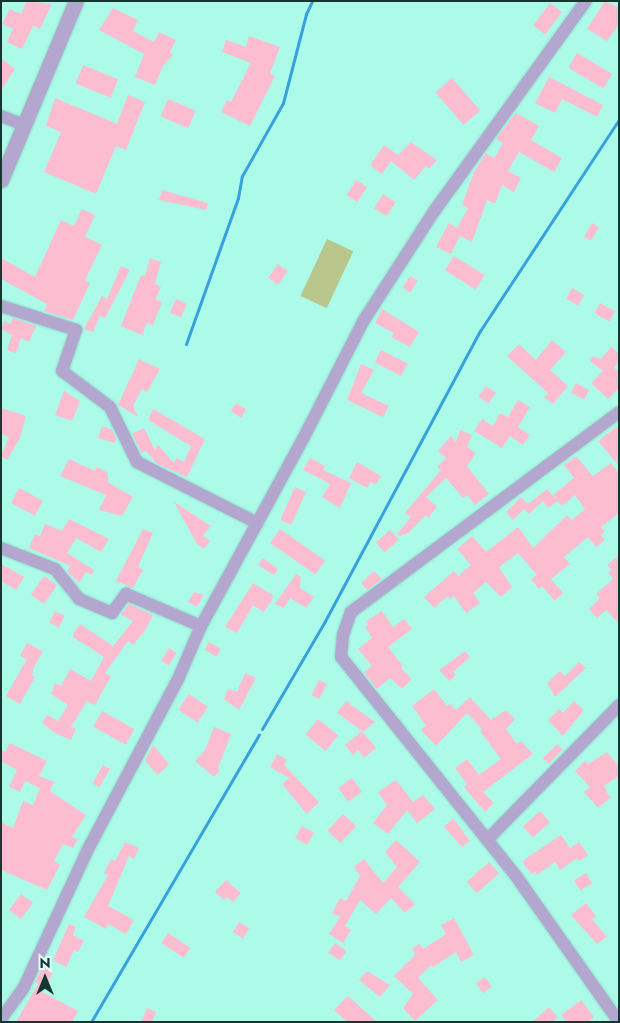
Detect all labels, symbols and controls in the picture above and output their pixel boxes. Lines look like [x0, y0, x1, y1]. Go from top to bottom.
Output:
north arrow [20, 953, 70, 1003]
text: N [39, 953, 51, 973]

